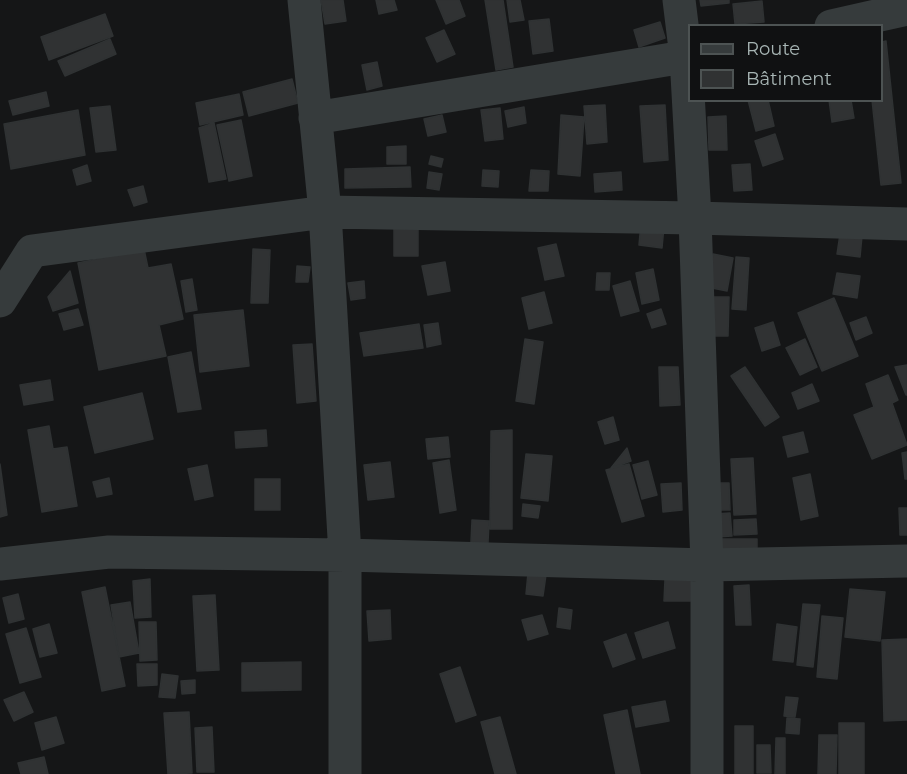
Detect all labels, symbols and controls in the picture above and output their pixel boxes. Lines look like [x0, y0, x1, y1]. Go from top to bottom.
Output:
legend [688, 24, 883, 102]
text: Route [746, 38, 800, 60]
text: Bâtiment [746, 68, 832, 90]

